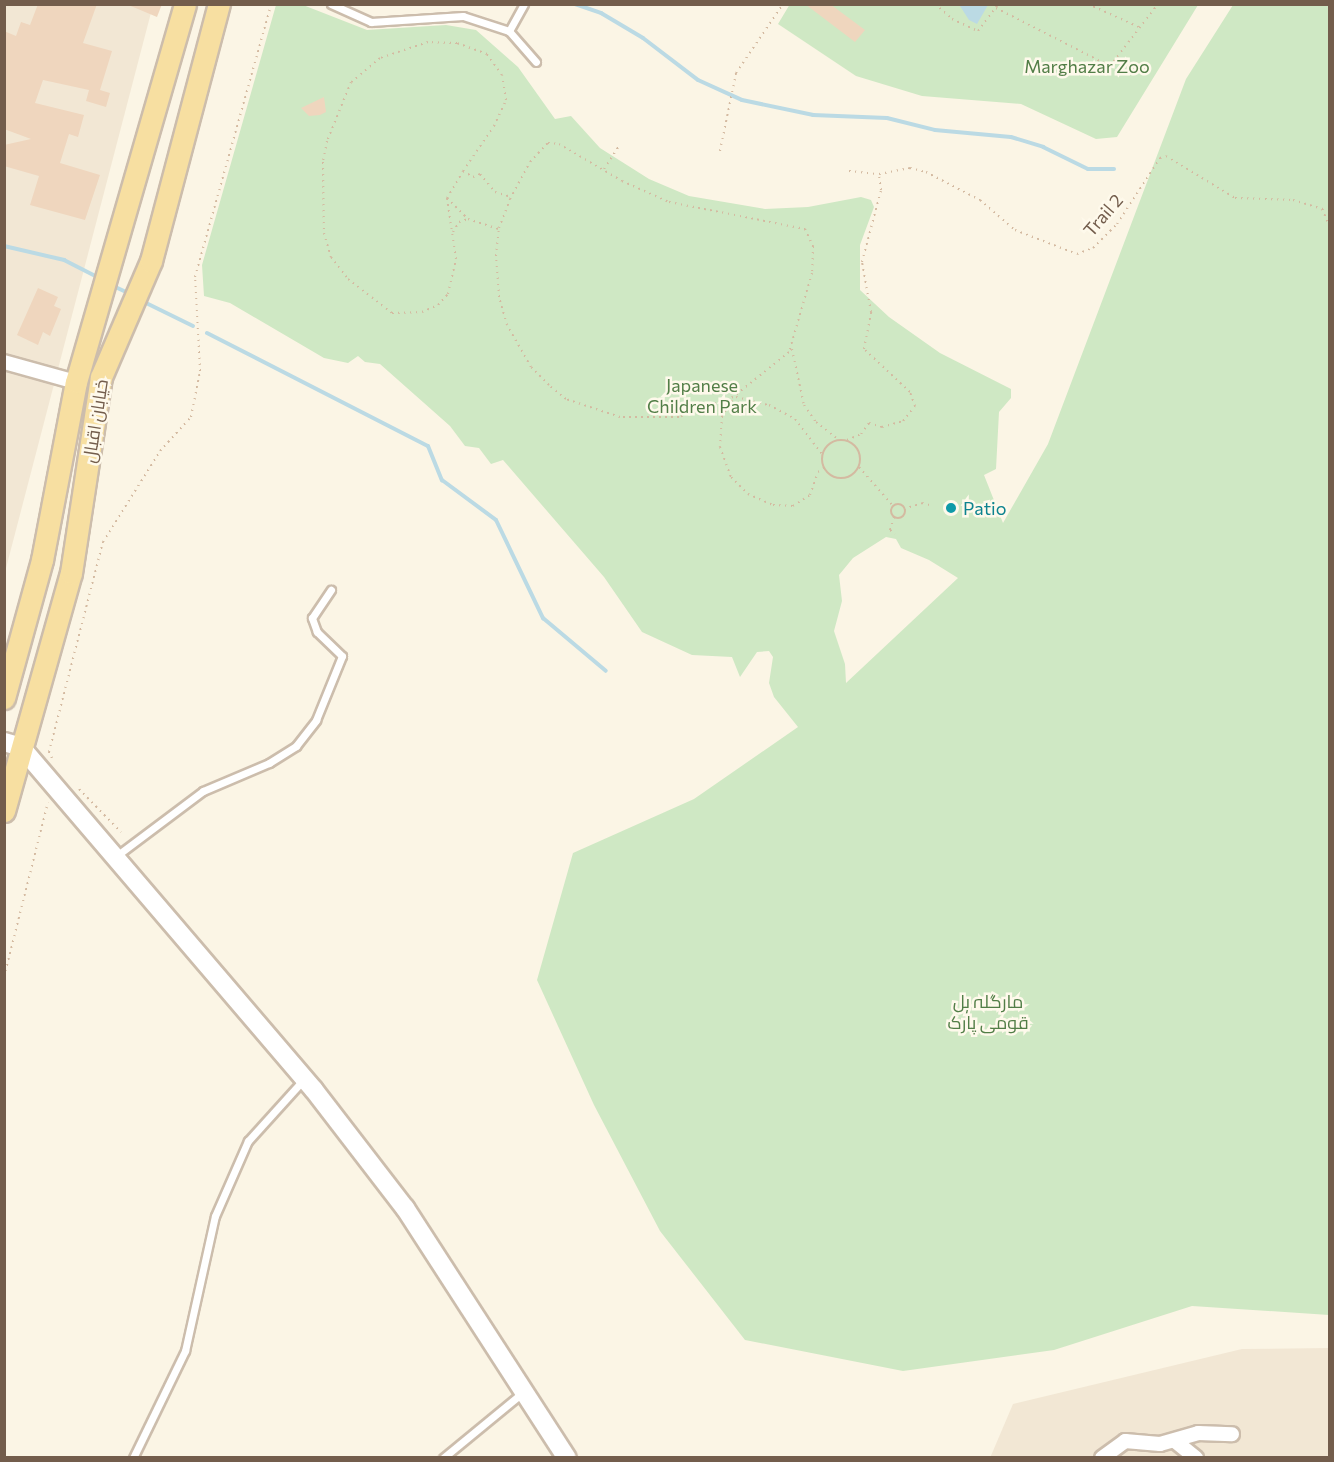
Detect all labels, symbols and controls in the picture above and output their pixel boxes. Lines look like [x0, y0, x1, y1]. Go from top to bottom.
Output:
park label: Marghazar Zoo [1024, 55, 1150, 77]
street label: Trail 2 [1079, 189, 1127, 241]
park label: Japanese Children Park [647, 375, 757, 418]
street label: خیابان اقبال [78, 378, 112, 464]
place label: Patio [963, 497, 1006, 519]
marker: Patio [944, 501, 958, 515]
park label: مارگلہ ہل قومی پارک [947, 991, 1029, 1034]

